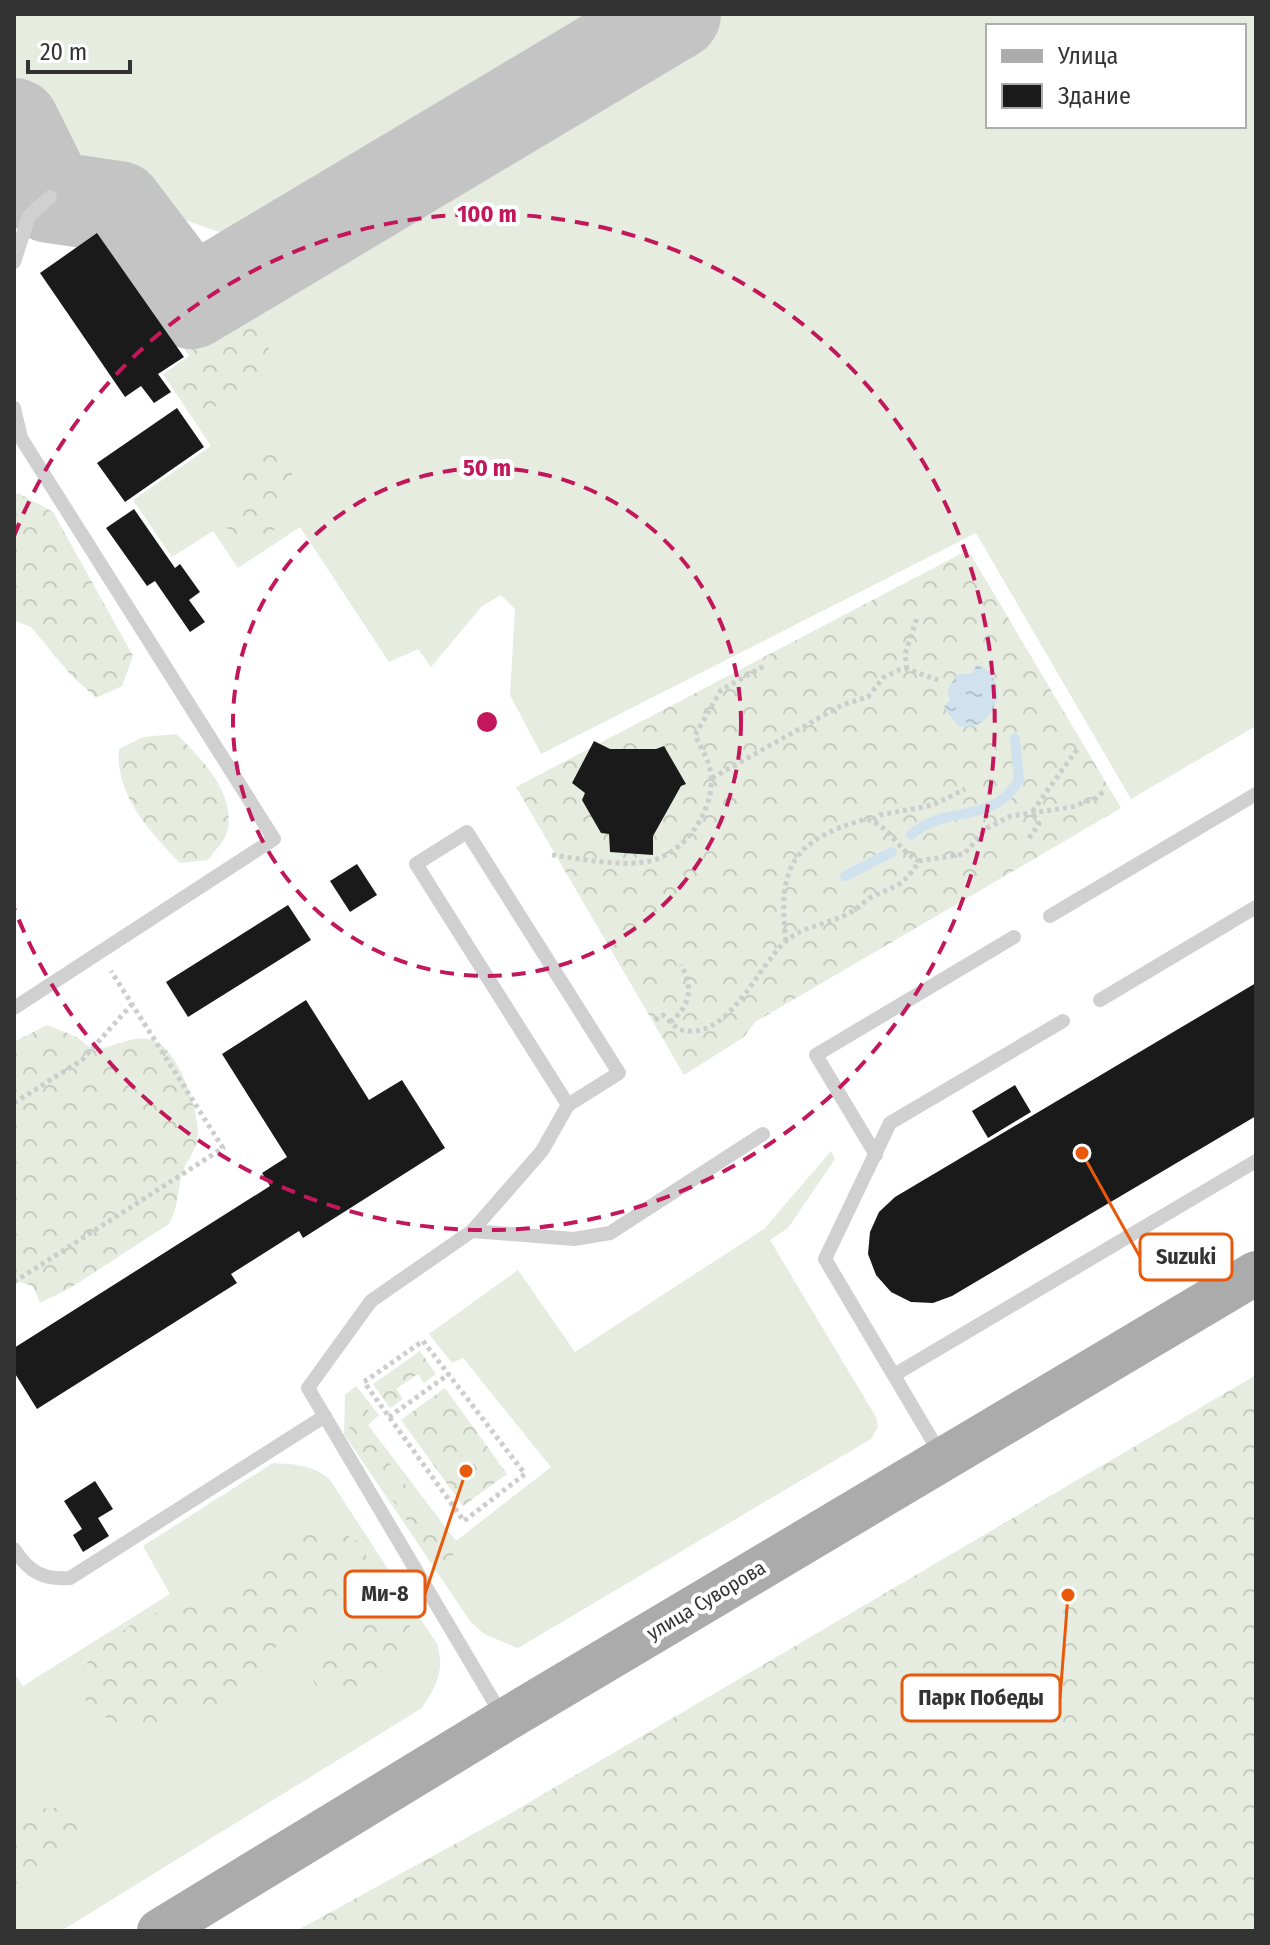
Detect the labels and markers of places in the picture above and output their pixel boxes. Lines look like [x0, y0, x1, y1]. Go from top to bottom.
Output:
centre of rings [473, 708, 501, 736]
callout: Suzuki [1140, 1234, 1232, 1280]
callout: Ми-8 [345, 1571, 425, 1617]
callout: Парк Победы [902, 1675, 1060, 1721]

